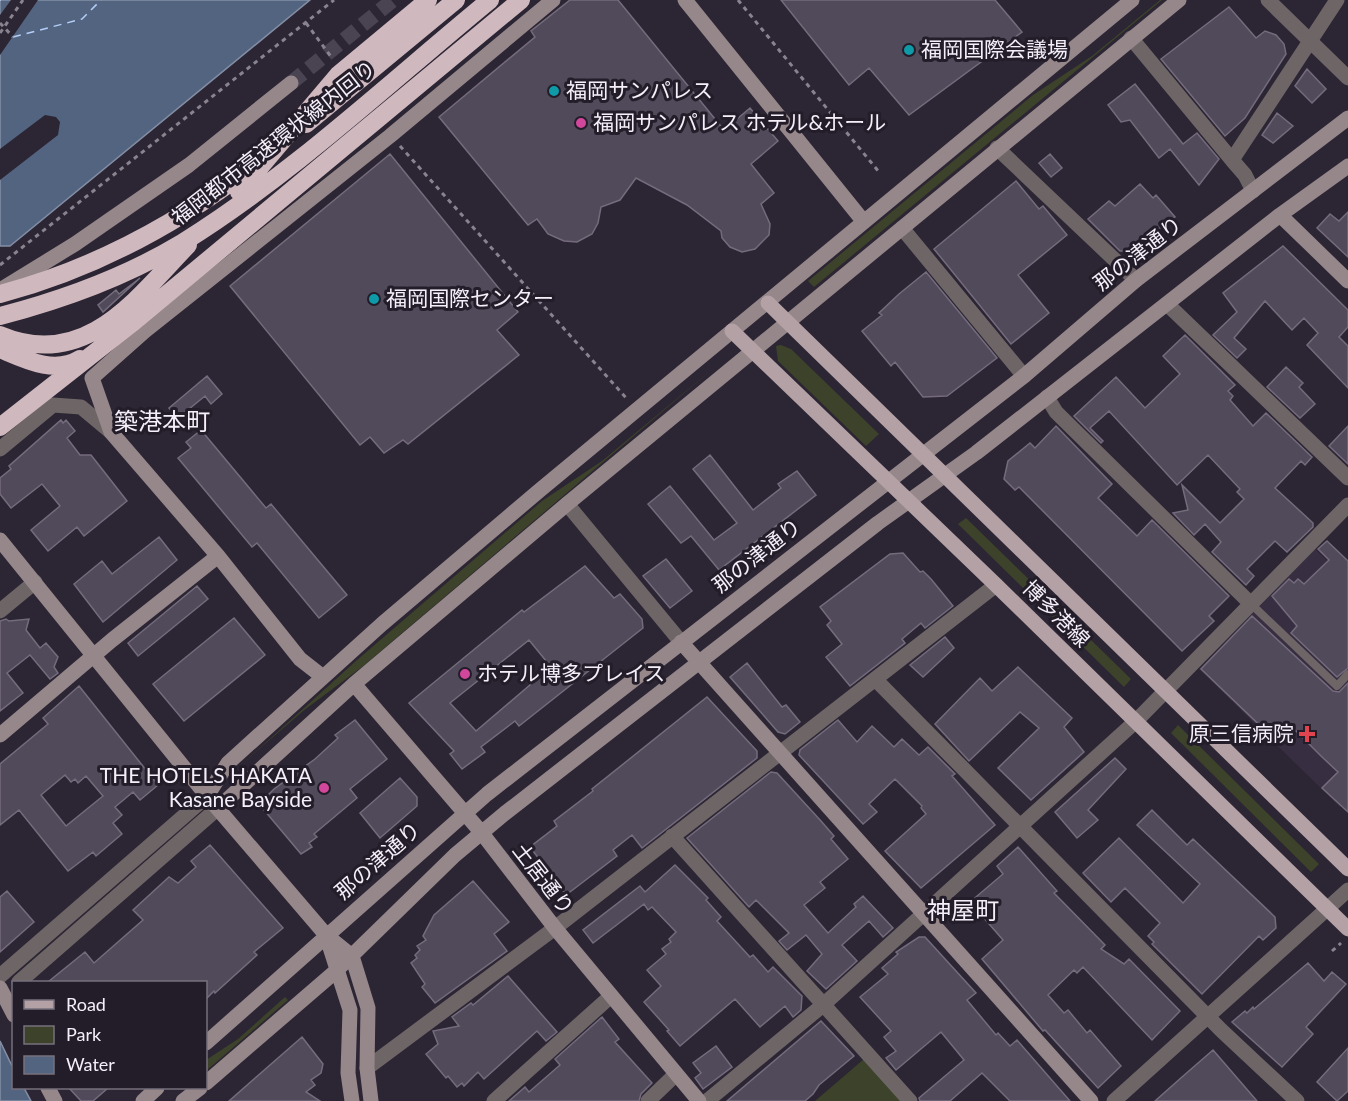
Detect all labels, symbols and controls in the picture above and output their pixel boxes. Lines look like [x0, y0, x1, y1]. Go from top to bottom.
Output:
place label: 福岡国際会議場 [921, 36, 1068, 61]
marker: 福岡国際会議場 [902, 43, 916, 57]
street label: 福岡都市高速環状線内回り [166, 54, 380, 229]
place label: 福岡サンパレス [566, 77, 713, 102]
marker: 福岡サンパレス [547, 84, 561, 98]
place label: 福岡サンパレス ホテル&ホール [593, 109, 886, 134]
marker: 福岡サンパレス ホテル&ホール [574, 116, 588, 130]
street label: 那の津通り [1088, 211, 1186, 295]
place label: 福岡国際センター [386, 285, 554, 310]
marker: 福岡国際センター [367, 292, 381, 306]
district label: 築港本町 [114, 406, 210, 435]
street label: 那の津通り [707, 513, 805, 597]
street label: 博多港線 [1019, 574, 1096, 651]
place label: ホテル博多プレイス [477, 660, 665, 685]
marker: ホテル博多プレイス [458, 667, 472, 681]
place label: 原三信病院 [1189, 720, 1294, 745]
marker: 原三信病院 [1298, 725, 1316, 743]
place label: THE HOTELS HAKATA Kasane Bayside [100, 762, 313, 811]
marker: THE HOTELS HAKATA Kasane Bayside [317, 781, 331, 795]
street label: 那の津通り [329, 816, 425, 904]
street label: 土居通り [508, 837, 580, 919]
district label: 神屋町 [927, 895, 999, 924]
legend [12, 981, 207, 1089]
text: Road [66, 993, 106, 1015]
text: Park [66, 1023, 102, 1045]
text: Water [66, 1053, 115, 1075]

